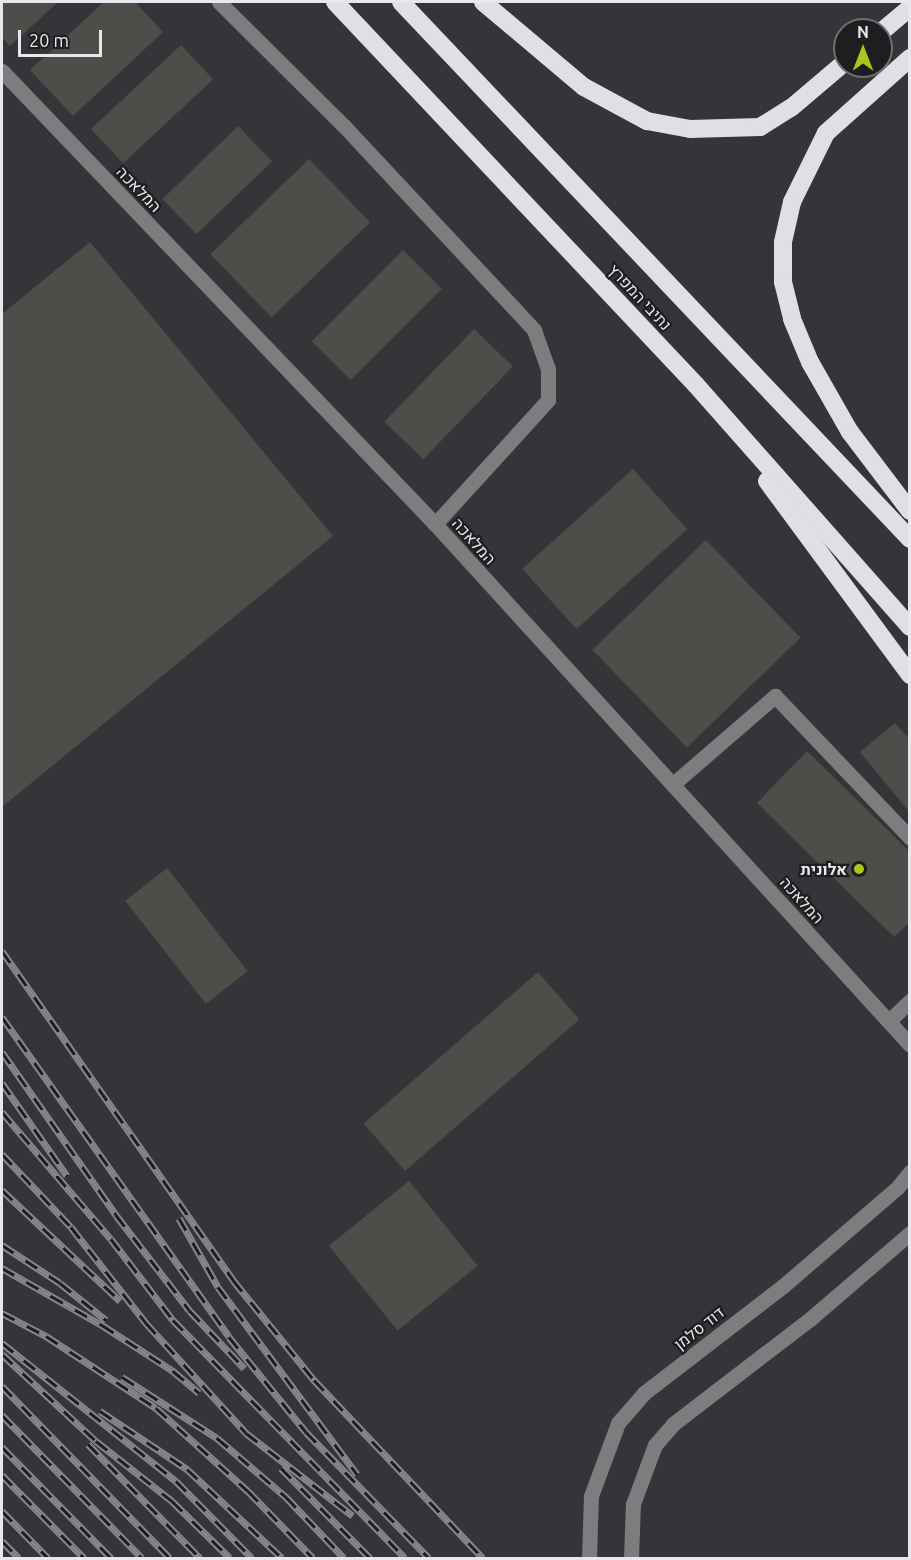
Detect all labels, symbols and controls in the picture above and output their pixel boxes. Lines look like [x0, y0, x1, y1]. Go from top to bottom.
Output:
scale bar [21, 18, 105, 56]
north arrow [833, 18, 893, 78]
text: N [857, 23, 869, 41]
text: 20 m [29, 30, 69, 50]
street label: המלאכה [113, 162, 165, 216]
street label: נתיבי המפרץ [604, 260, 676, 334]
street label: המלאכה [448, 514, 500, 568]
place label: אלונית [800, 859, 847, 879]
marker: אלונית [852, 862, 866, 876]
street label: המלאכה [776, 873, 828, 927]
street label: דוד סלמן [670, 1303, 728, 1353]

